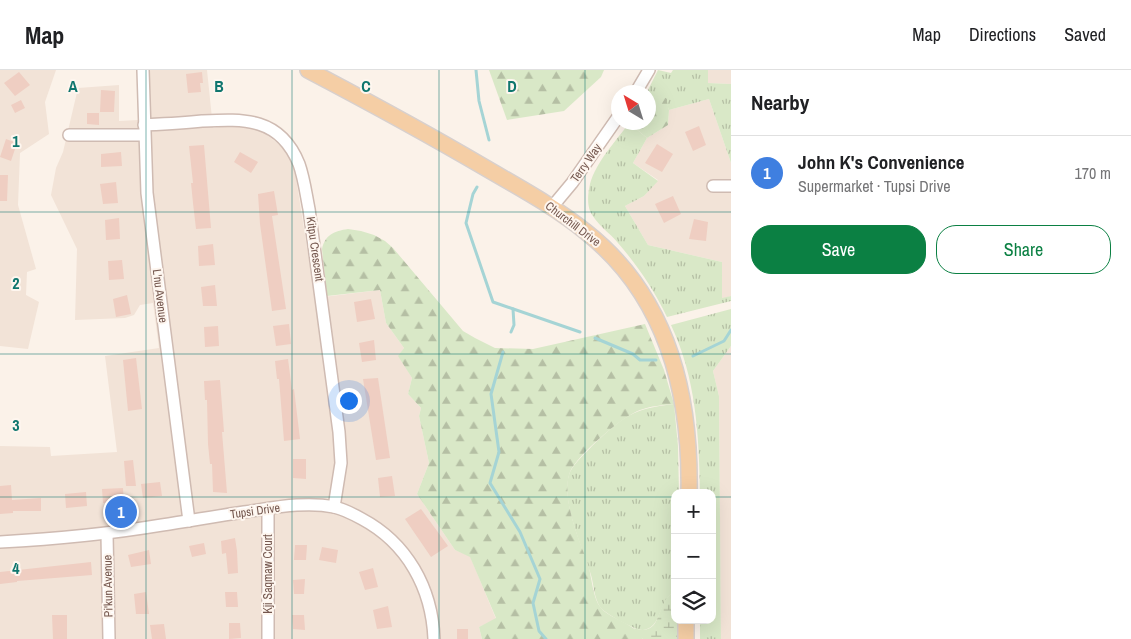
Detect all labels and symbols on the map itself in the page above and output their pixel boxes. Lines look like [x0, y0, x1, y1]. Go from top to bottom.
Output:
text: A [68, 75, 78, 97]
text: B [214, 75, 224, 97]
text: C [361, 75, 371, 97]
text: D [507, 75, 517, 97]
north arrow [611, 85, 656, 130]
text: 1 [12, 130, 20, 152]
street label: Terry Way [567, 140, 605, 186]
street label: Churchill Drive [542, 198, 604, 250]
street label: Kitpu Crescent [303, 216, 327, 283]
street label: L'nu Avenue [149, 268, 171, 324]
text: 2 [12, 272, 20, 294]
your location [336, 388, 362, 414]
text: 3 [12, 414, 20, 436]
pin: 1 [105, 493, 137, 531]
street label: Tupsi Drive [229, 500, 281, 522]
street label: Kji Saqmaw Court [260, 534, 276, 614]
street label: Pi'kun Avenue [99, 555, 117, 617]
text: 4 [12, 557, 20, 579]

